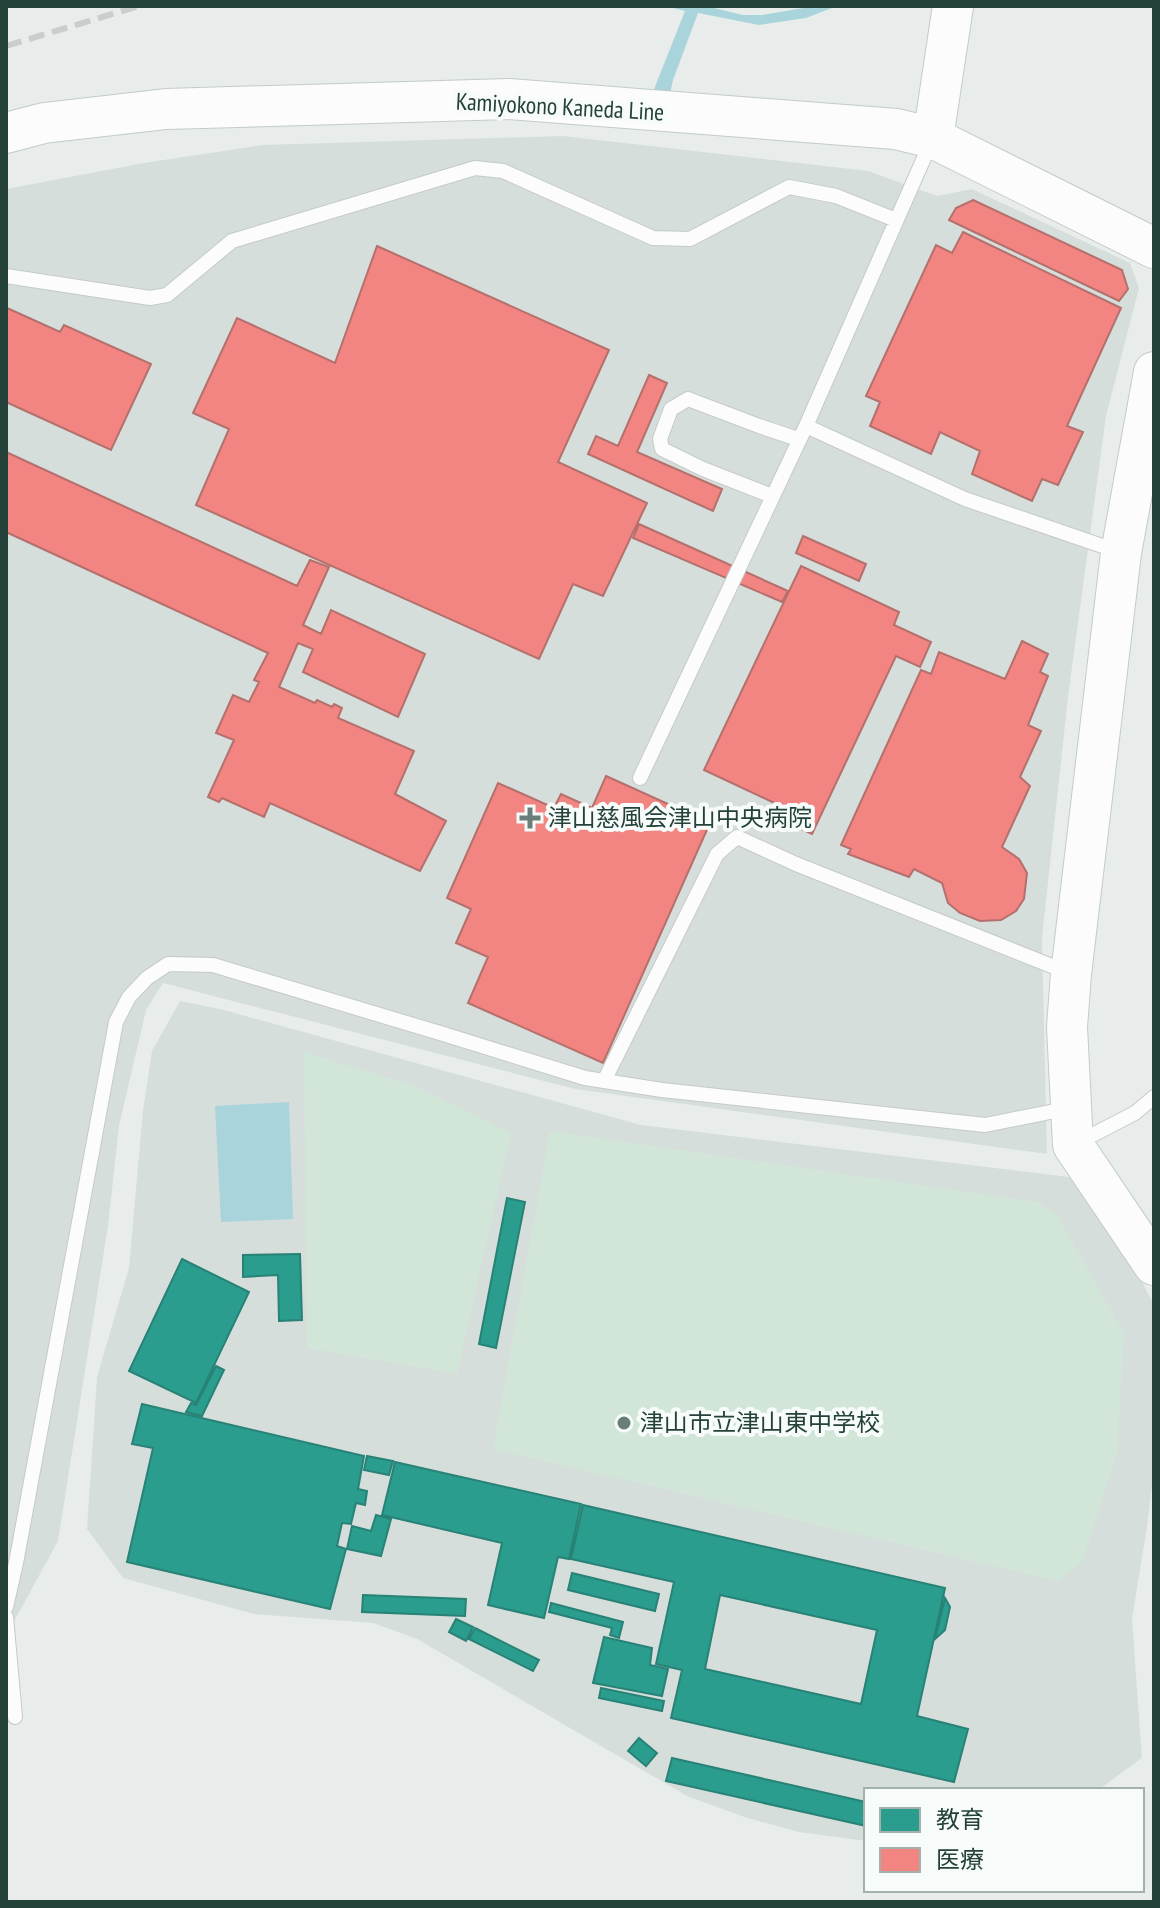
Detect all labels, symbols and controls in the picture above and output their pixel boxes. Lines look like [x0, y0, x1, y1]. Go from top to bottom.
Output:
street label: Kamiyokono Kaneda Line [455, 86, 665, 127]
place label: 津山慈風会津山中央病院 [548, 802, 812, 833]
marker: 津山慈風会津山中央病院 [519, 807, 541, 829]
place label: 津山市立津山東中学校 [640, 1407, 880, 1438]
marker: 津山市立津山東中学校 [615, 1414, 633, 1432]
legend [864, 1788, 1144, 1892]
text: 教育 [936, 1804, 984, 1835]
text: 医療 [936, 1844, 984, 1875]

